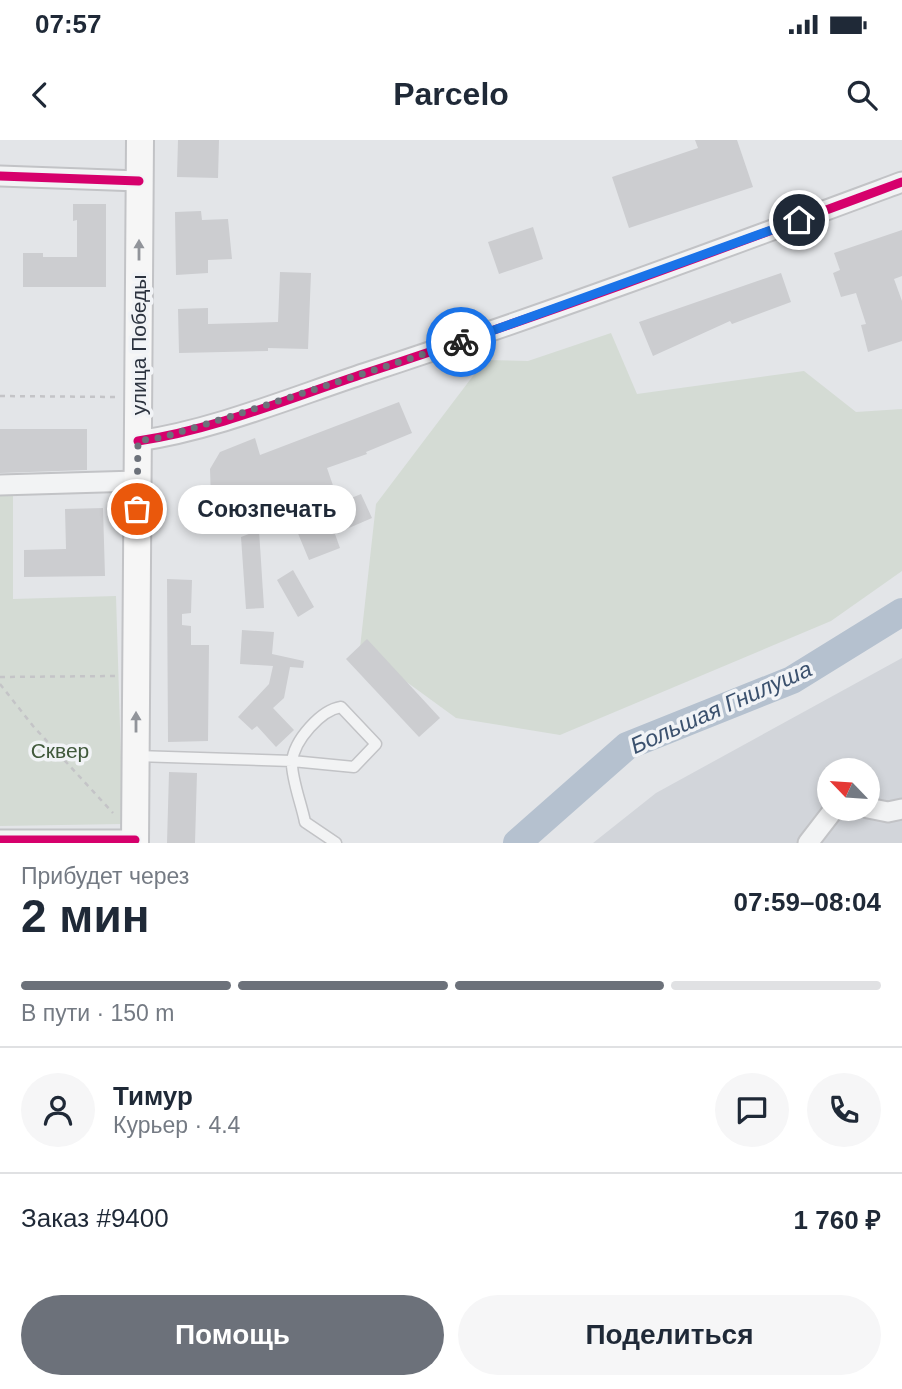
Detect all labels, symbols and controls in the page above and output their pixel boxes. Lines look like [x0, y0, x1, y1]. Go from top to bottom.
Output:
text: 07:57 [35, 9, 102, 39]
icon: back [21, 76, 59, 114]
text: Parcelo [393, 76, 509, 112]
icon: search [843, 76, 881, 114]
pin [769, 190, 829, 250]
icon: home [780, 201, 818, 239]
one-way arrow [133, 239, 145, 261]
street label: улица Победы [127, 275, 150, 415]
courier [426, 307, 496, 377]
icon: bike [442, 323, 480, 361]
pin [107, 479, 167, 539]
callout: Союзпечать [179, 484, 358, 534]
icon: bag [118, 490, 156, 528]
text: Союзпечать [197, 496, 337, 522]
water label: Большая Гнилуша [626, 655, 816, 759]
one-way arrow [130, 711, 142, 733]
park label: Сквер [31, 739, 89, 762]
north arrow [817, 758, 880, 821]
map controls [817, 758, 880, 821]
text: Прибудет через [21, 863, 189, 889]
text: 07:59–08:04 [734, 887, 881, 917]
text: 2 мин [21, 890, 149, 942]
text: В пути · 150 m [21, 1000, 174, 1026]
button: person [21, 1073, 95, 1147]
button: chat [715, 1073, 789, 1147]
button: phone [807, 1073, 881, 1147]
text: Тимур [113, 1081, 193, 1111]
text: Курьер · 4.4 [113, 1112, 240, 1138]
text: Заказ #9400 [21, 1203, 169, 1233]
text: 1 760 ₽ [794, 1205, 881, 1235]
button: Помощь [21, 1295, 444, 1375]
button: Поделиться [458, 1295, 881, 1375]

